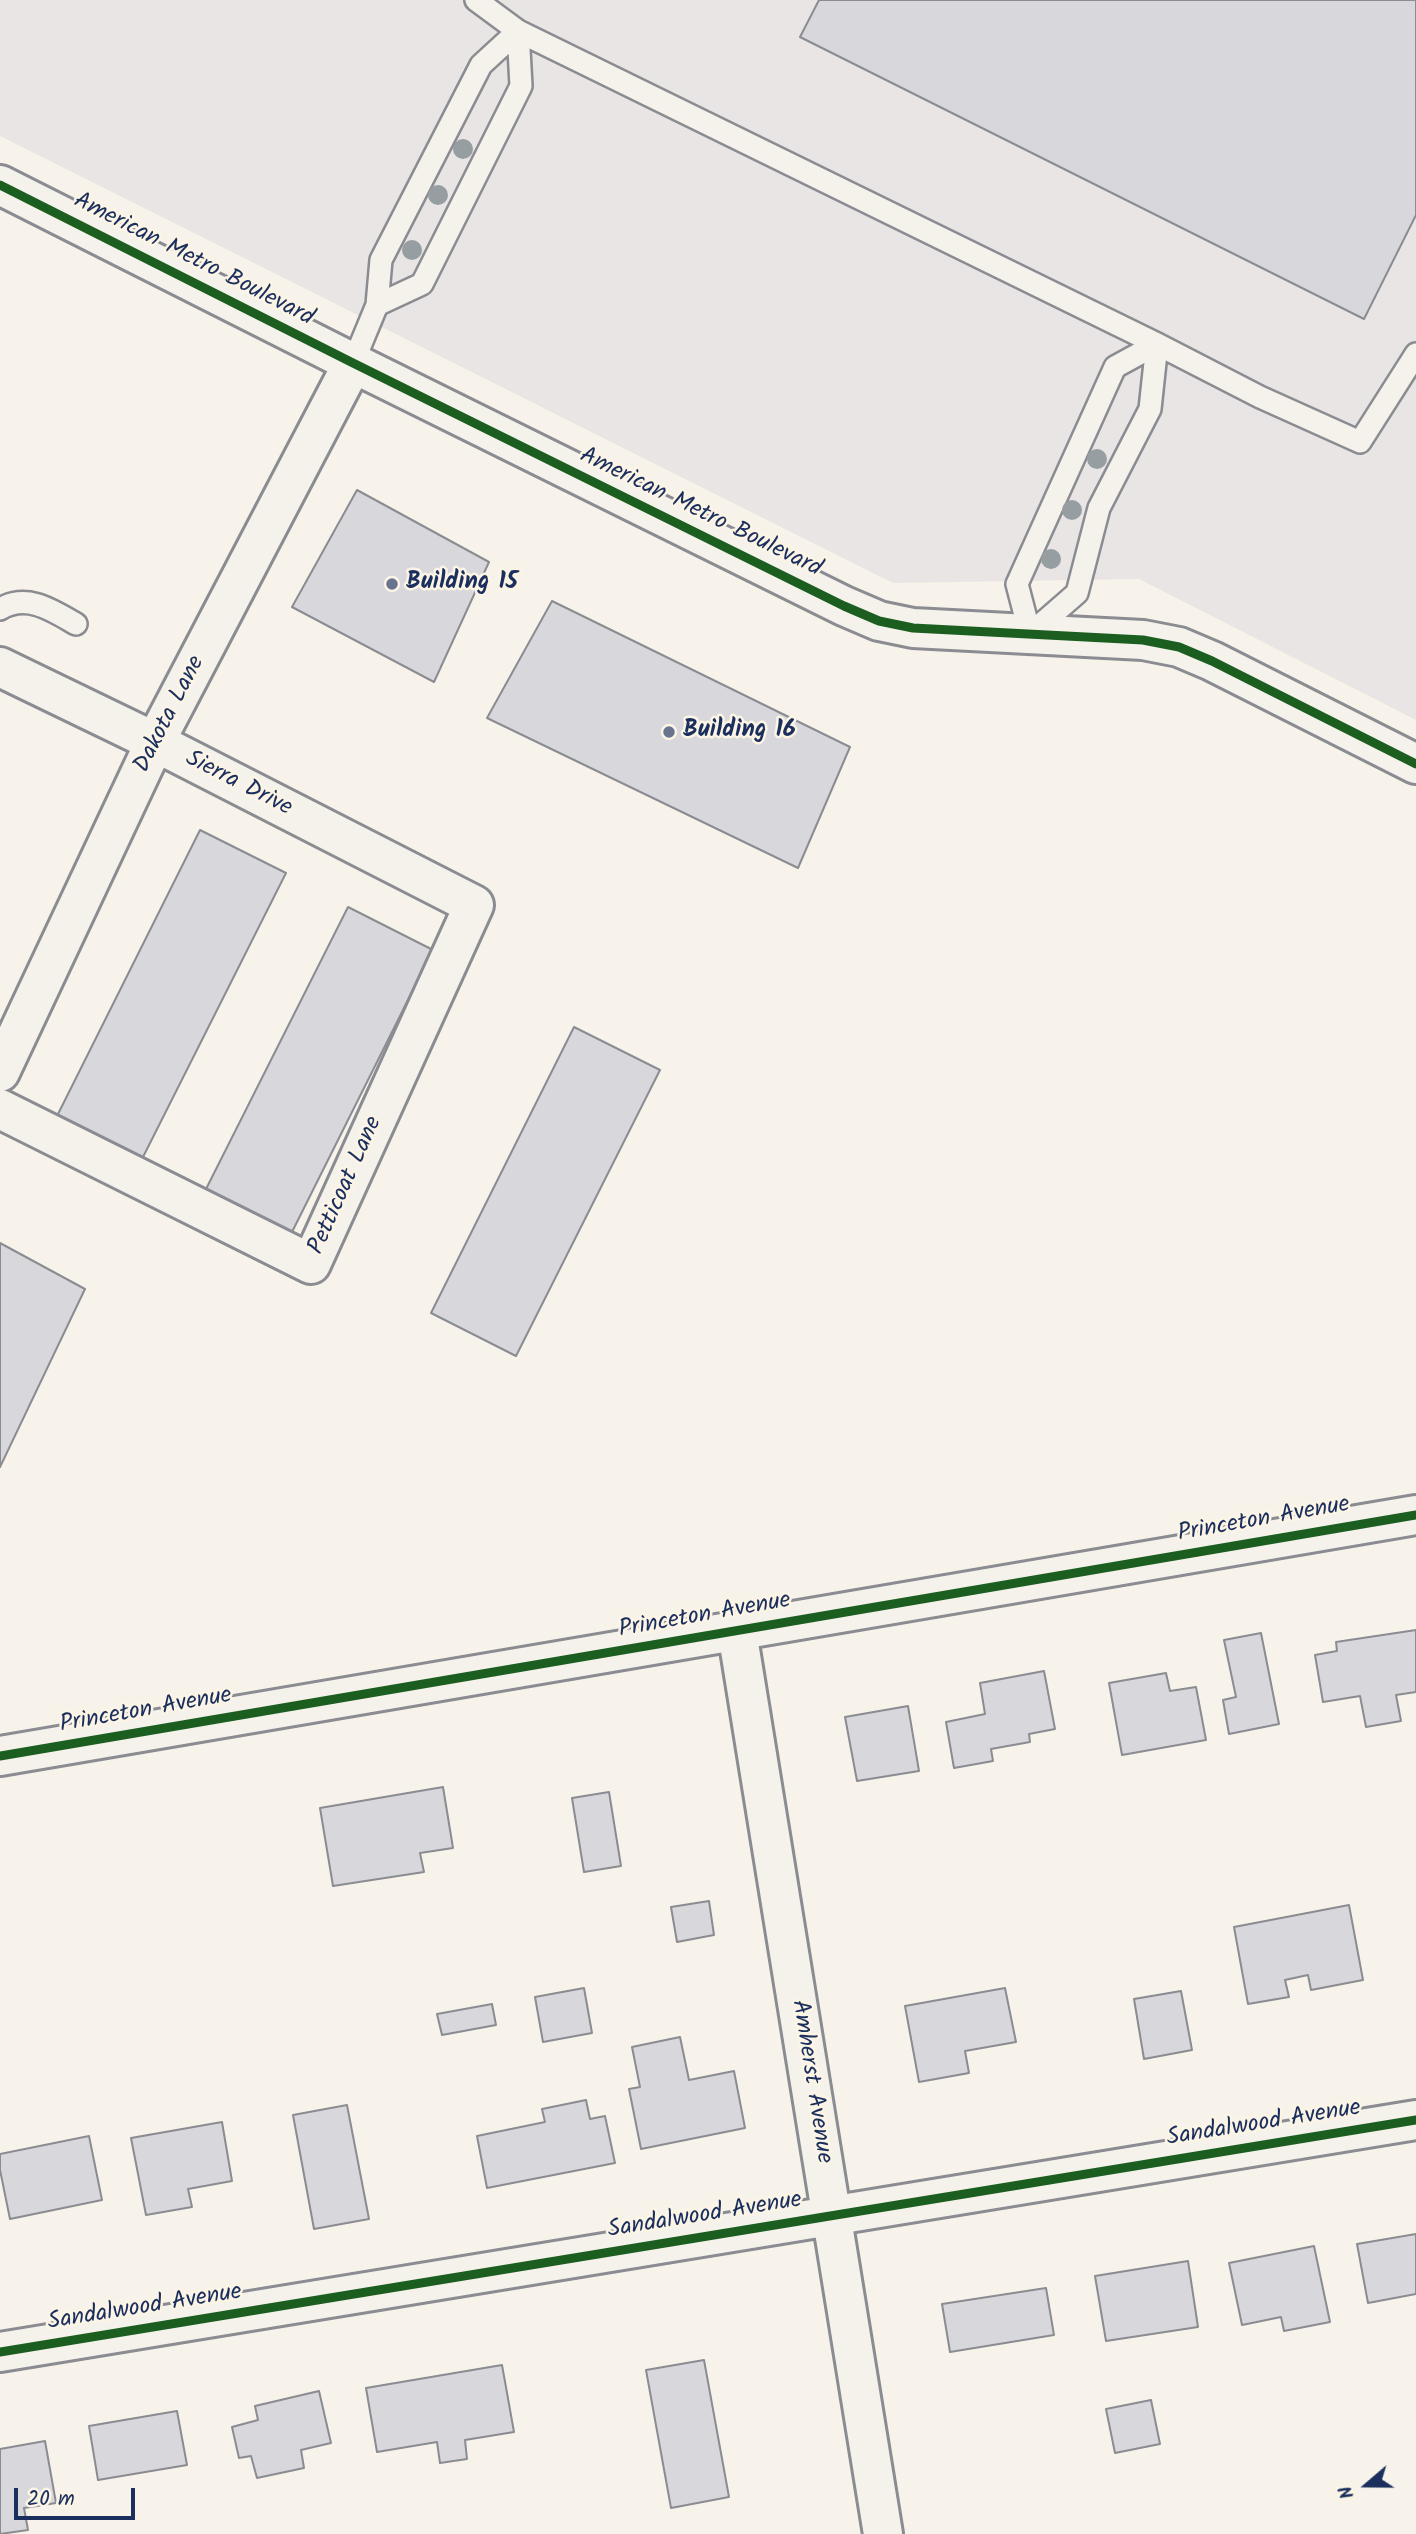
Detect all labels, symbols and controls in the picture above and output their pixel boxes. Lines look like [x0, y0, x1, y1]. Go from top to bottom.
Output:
street label: American Metro Boulevard [68, 188, 318, 334]
street label: American Metro Boulevard [574, 443, 826, 585]
place label: Building 15 [406, 570, 518, 598]
marker: Building 15 [384, 576, 400, 592]
street label: Dakota Lane [129, 652, 213, 778]
place label: Building 16 [683, 718, 796, 746]
marker: Building 16 [661, 724, 677, 740]
street label: Sierra Drive [180, 746, 296, 824]
street label: Petticoat Lane [304, 1113, 390, 1259]
street label: Princeton Avenue [1176, 1492, 1352, 1550]
street label: Princeton Avenue [617, 1588, 793, 1646]
street label: Princeton Avenue [58, 1683, 234, 1741]
street label: Amherst Avenue [783, 1998, 837, 2166]
street label: Sandalwood Avenue [1165, 2095, 1363, 2155]
street label: Sandalwood Avenue [606, 2187, 804, 2247]
street label: Sandalwood Avenue [46, 2279, 244, 2339]
north arrow [1332, 2450, 1402, 2520]
scale bar [18, 2474, 138, 2518]
text: N [1331, 2481, 1363, 2503]
text: 20 m [27, 2483, 75, 2516]

